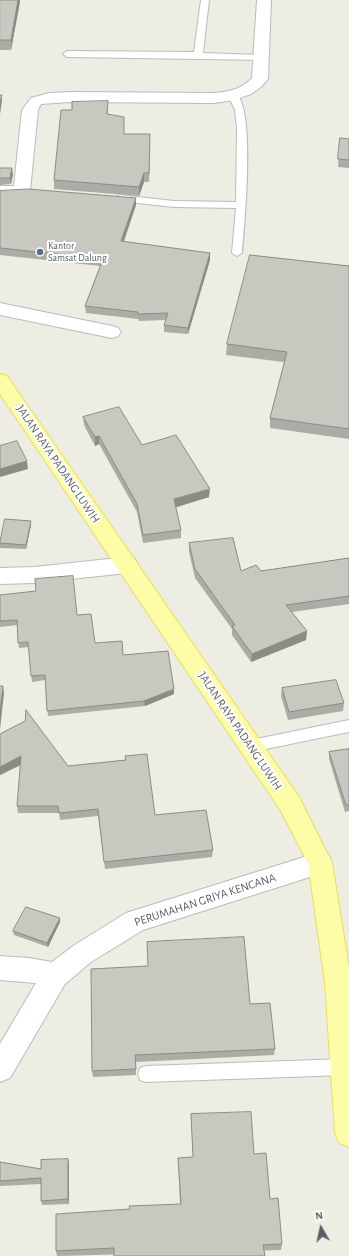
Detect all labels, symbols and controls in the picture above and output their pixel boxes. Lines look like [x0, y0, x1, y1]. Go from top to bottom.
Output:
place label: Kantor Samsat Dalung [48, 240, 107, 264]
marker: Kantor Samsat Dalung [35, 247, 45, 257]
street label: JALAN RAYA PADANG LUWIH [13, 402, 103, 526]
street label: JALAN RAYA PADANG LUWIH [195, 669, 285, 793]
street label: PERUMAHAN GRIYA KENCANA [132, 870, 278, 930]
north arrow [301, 1208, 341, 1248]
text: N [314, 1210, 324, 1222]

